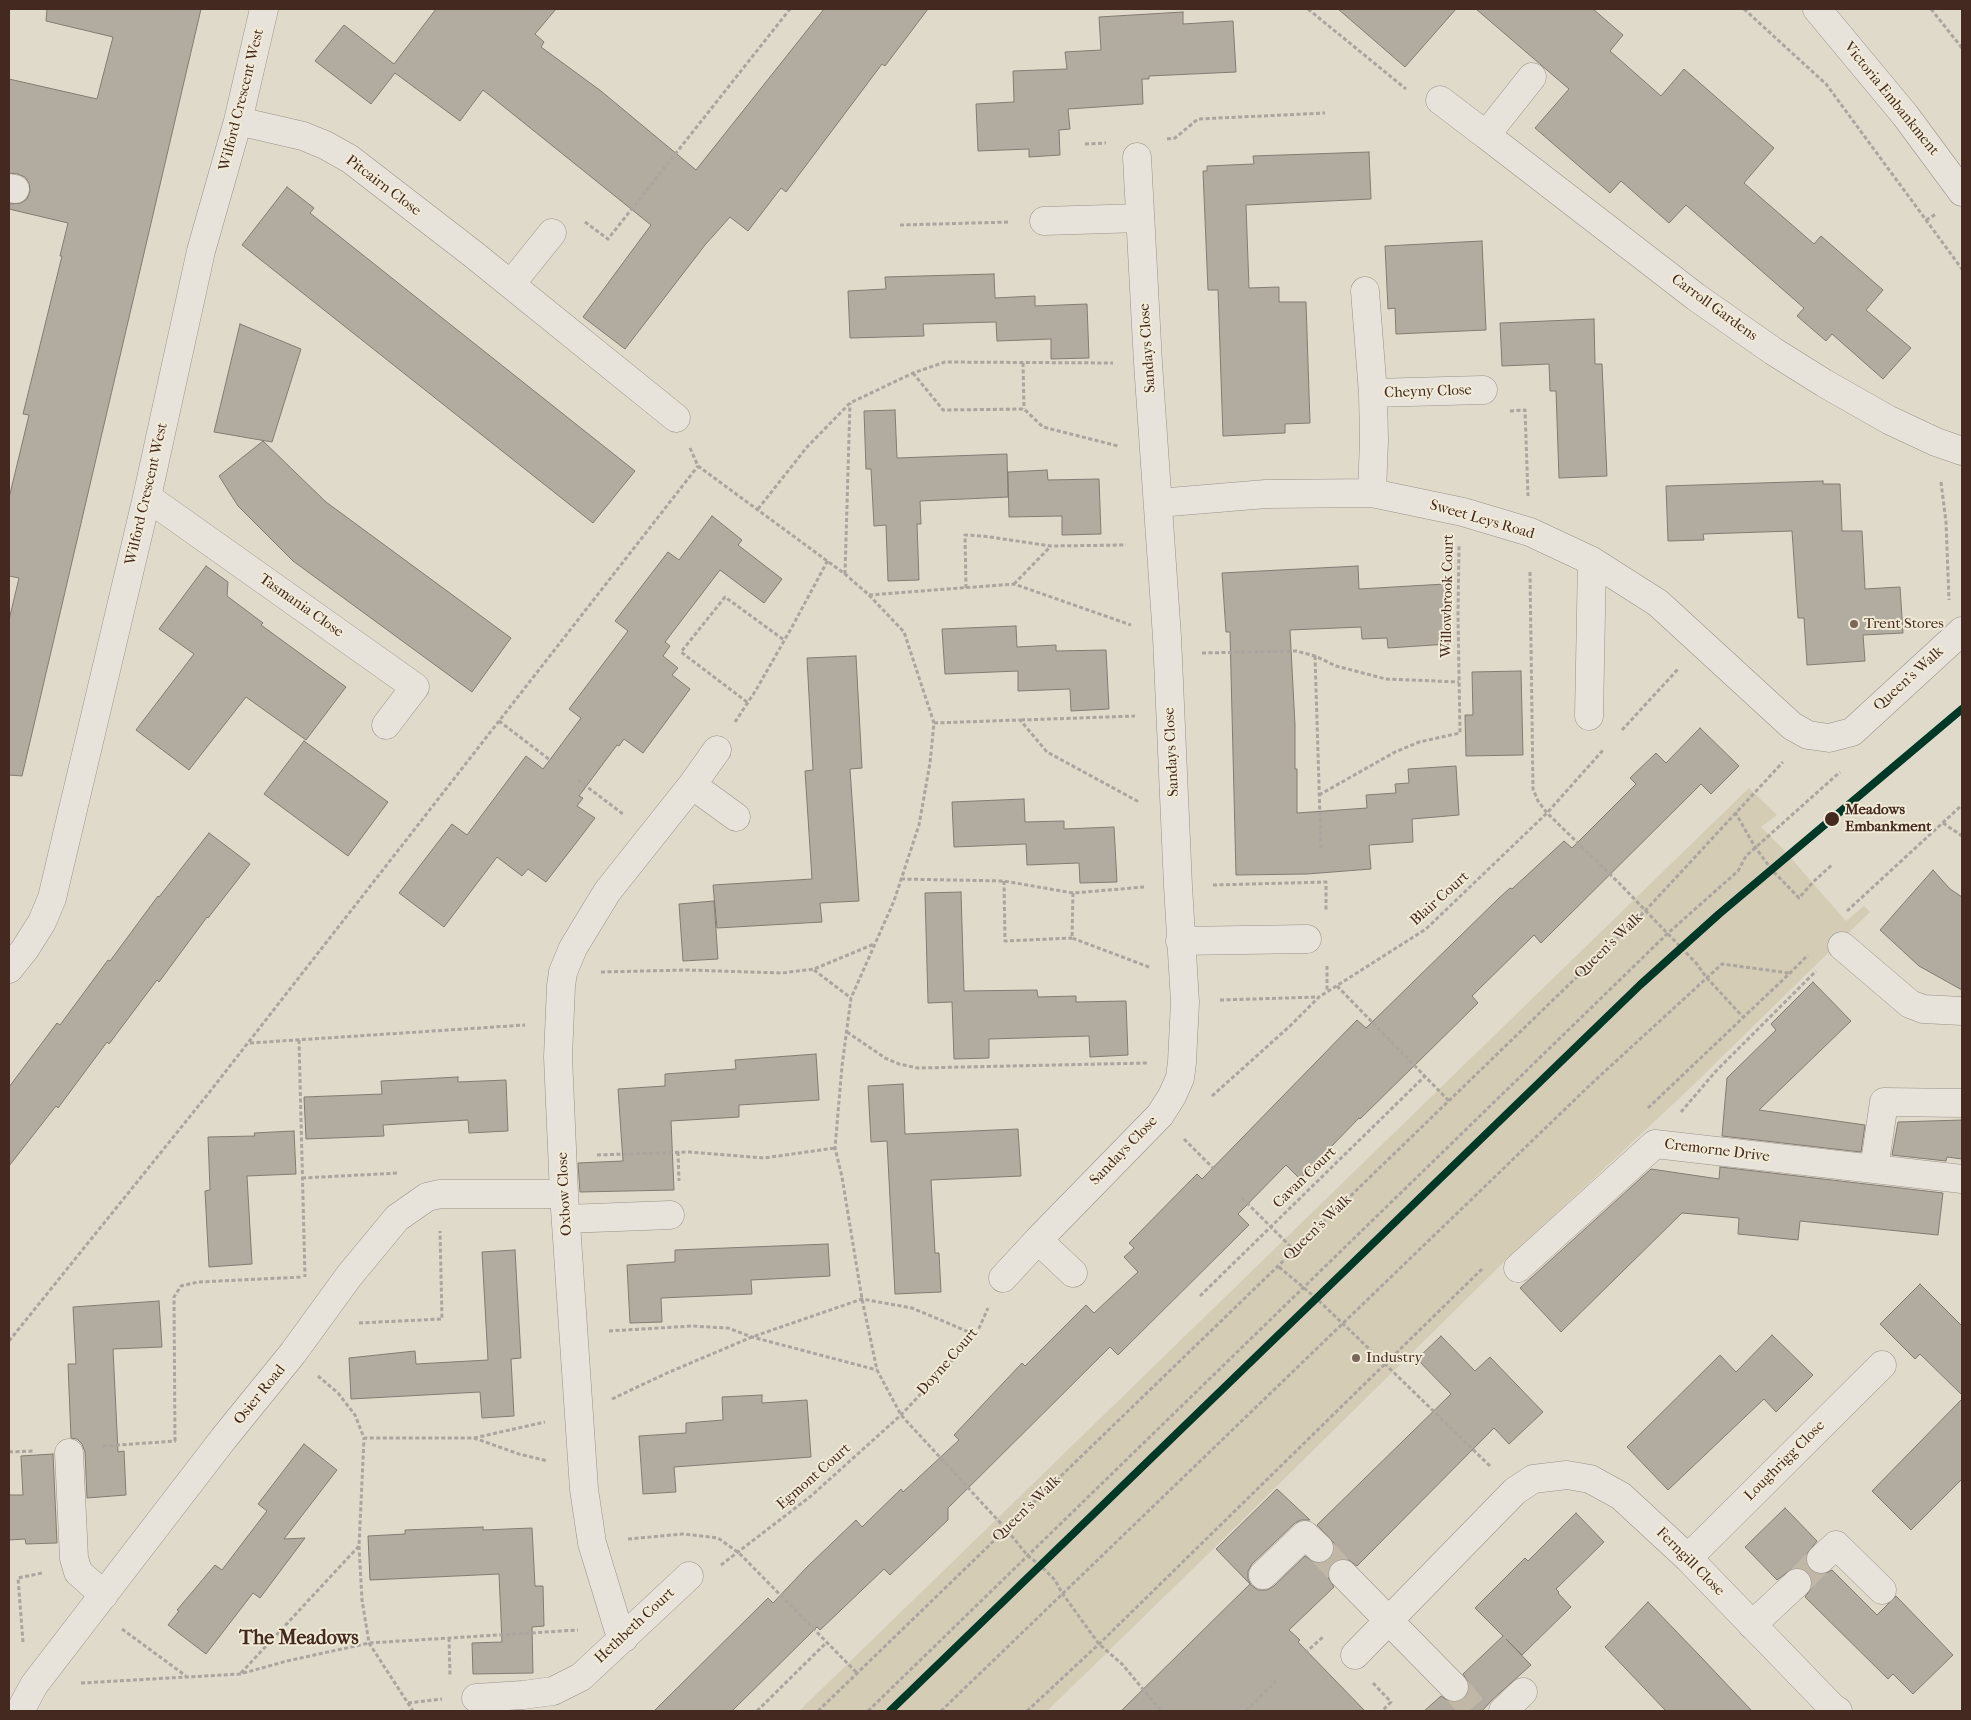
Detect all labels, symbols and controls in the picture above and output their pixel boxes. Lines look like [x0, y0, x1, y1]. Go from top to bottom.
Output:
street label: Wilford Crescent West [216, 27, 268, 173]
street label: Victoria Embankment [1840, 39, 1942, 159]
street label: Pitcairn Close [342, 152, 424, 220]
street label: Carroll Gardens [1667, 271, 1761, 345]
street label: Sandays Close [1136, 303, 1160, 393]
street label: Cheyny Close [1384, 381, 1472, 403]
street label: Wilford Crescent West [122, 421, 172, 567]
street label: Sweet Leys Road [1428, 496, 1536, 544]
street label: Willowbrook Court [1438, 534, 1458, 658]
street label: Tasmania Close [255, 570, 347, 642]
place label: Trent Stores [1864, 615, 1944, 633]
marker: Trent Stores [1848, 618, 1860, 630]
street label: Queen's Walk [1870, 643, 1948, 715]
street label: Sandays Close [1161, 707, 1183, 797]
place label: Meadows Embankment [1845, 801, 1932, 836]
marker: Meadows Embankment [1823, 810, 1841, 828]
street label: Blair Court [1407, 868, 1473, 930]
street label: Queen's Walk [1571, 909, 1647, 983]
street label: Sandays Close [1086, 1113, 1162, 1189]
street label: Cremorne Drive [1663, 1136, 1771, 1166]
street label: Cavan Court [1270, 1143, 1340, 1213]
street label: Oxbow Close [554, 1152, 576, 1236]
street label: Queen's Walk [1280, 1191, 1356, 1265]
street label: Doyne Court [914, 1325, 982, 1399]
place label: Industry [1366, 1349, 1422, 1367]
marker: Industry [1350, 1352, 1362, 1364]
street label: Osier Road [230, 1361, 290, 1429]
street label: Loughrigg Close [1741, 1417, 1829, 1505]
street label: Egmont Court [773, 1440, 855, 1514]
street label: Queen's Walk [989, 1472, 1065, 1546]
street label: Ferngill Close [1652, 1524, 1728, 1600]
street label: Hethbeth Court [591, 1584, 679, 1668]
district label: The Meadows [239, 1627, 359, 1651]

